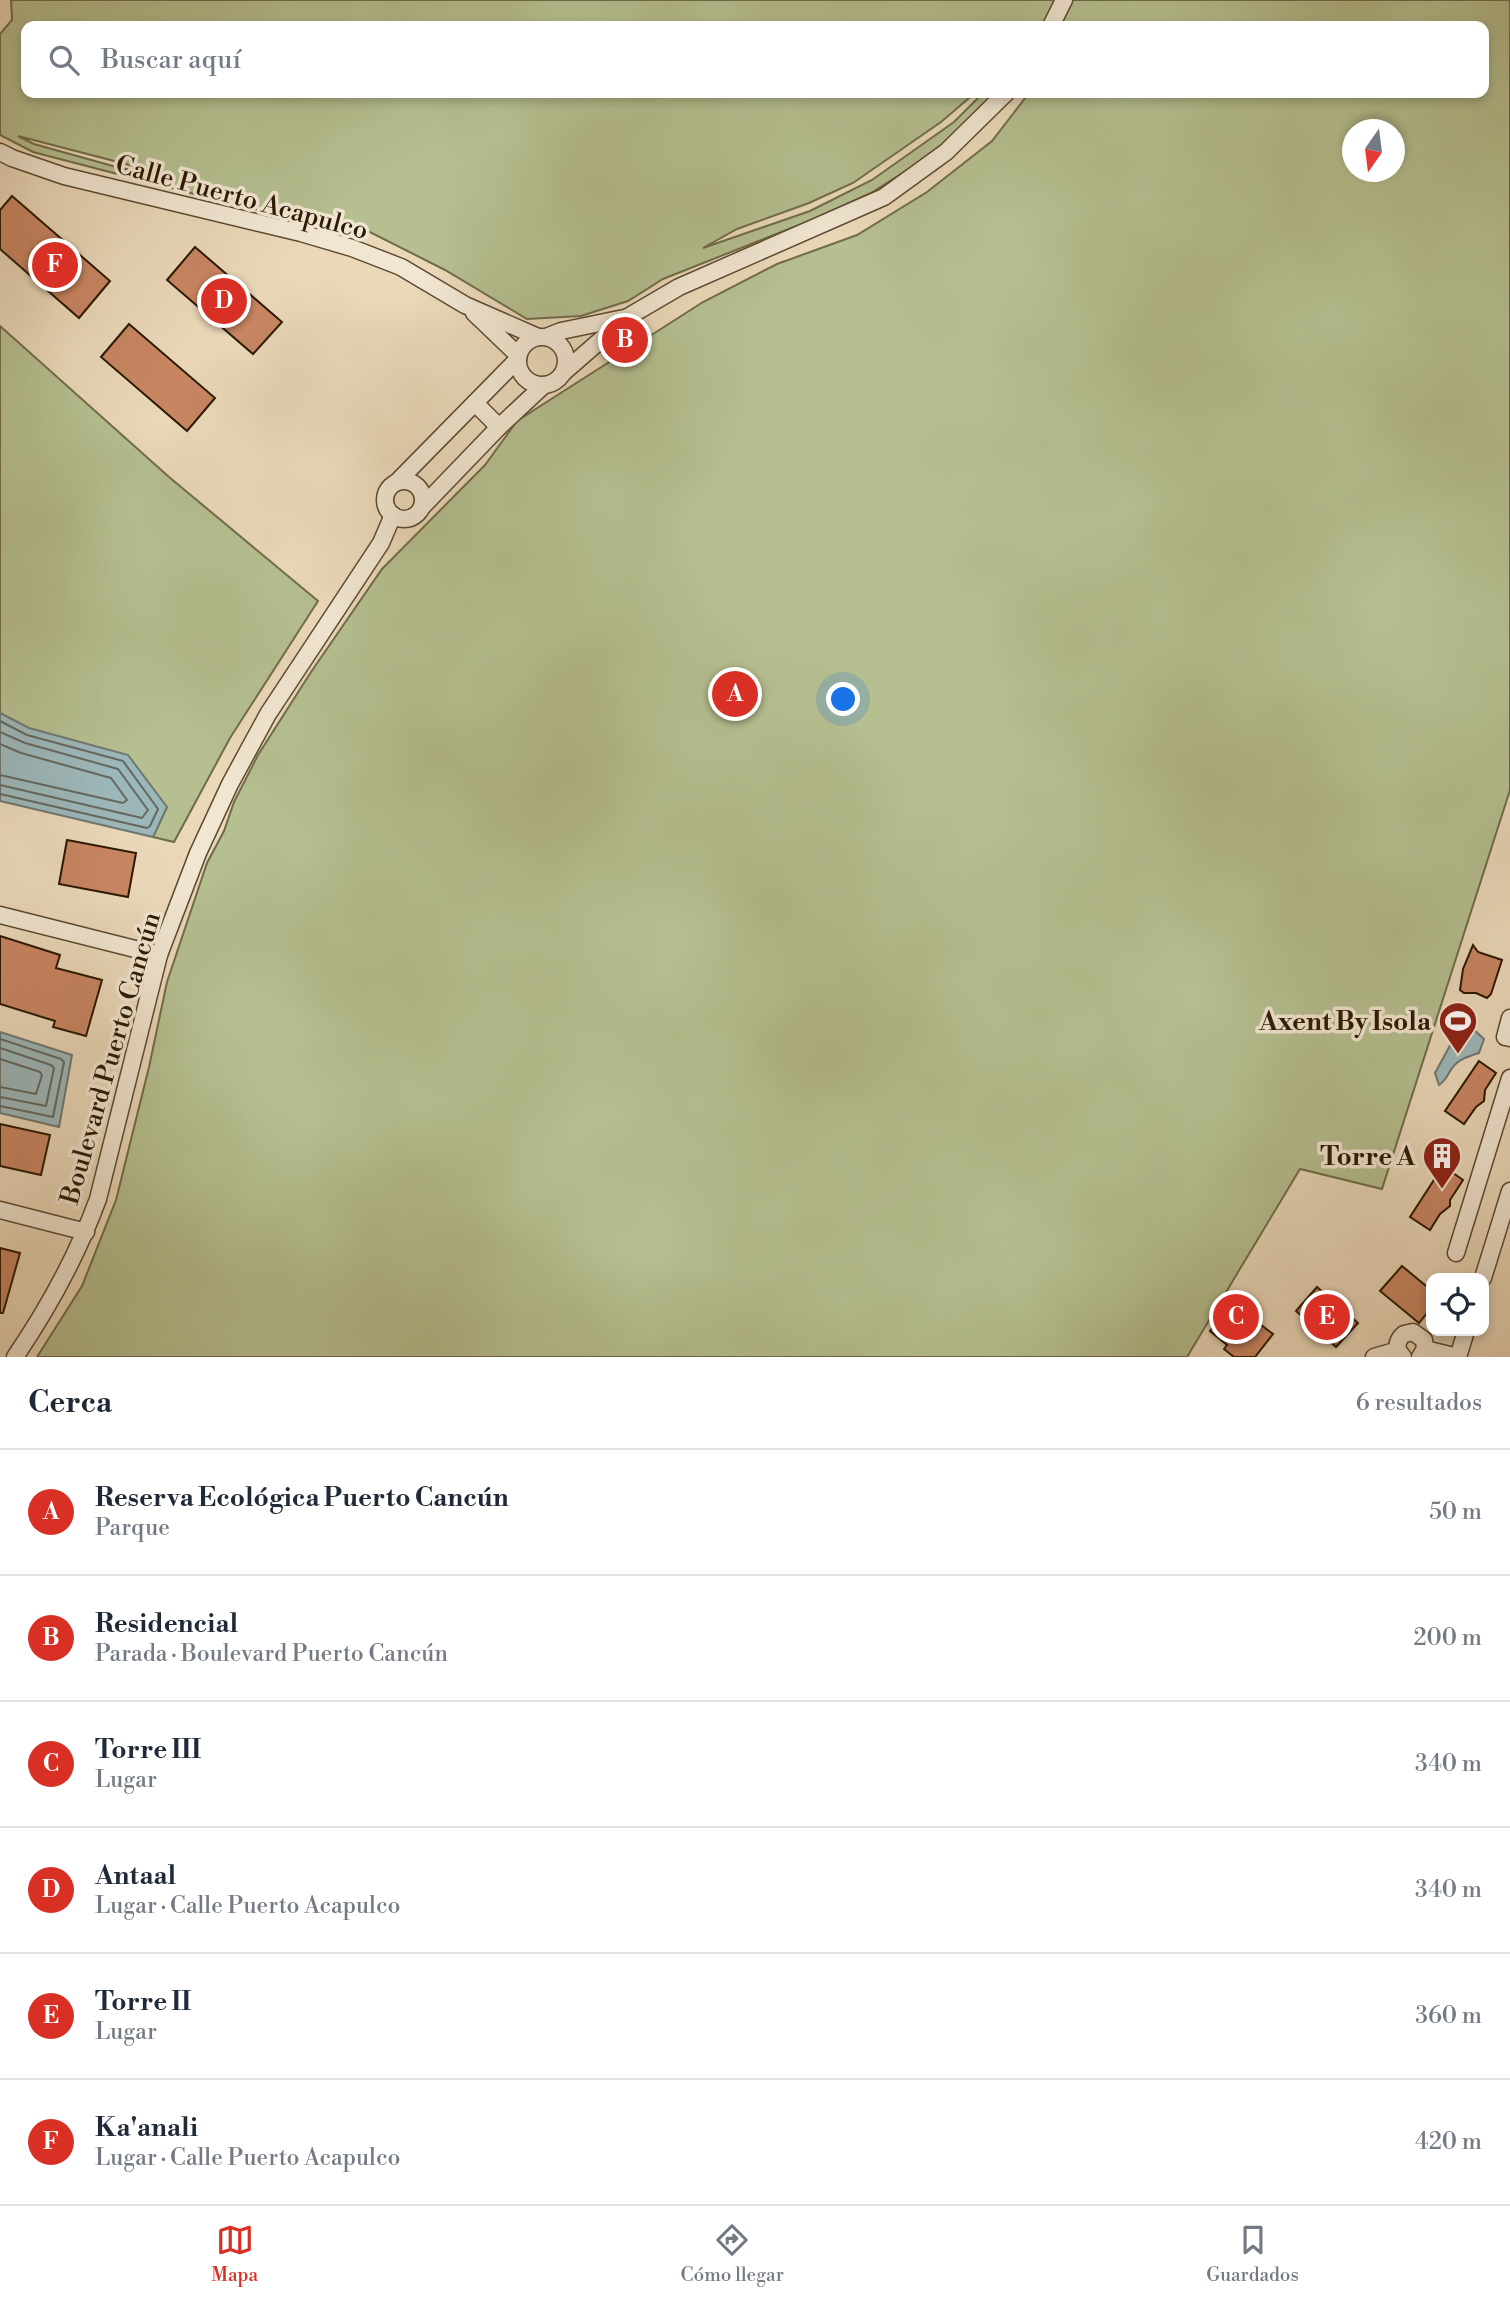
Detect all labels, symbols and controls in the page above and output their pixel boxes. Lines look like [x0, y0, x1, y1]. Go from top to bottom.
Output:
search box [21, 21, 1489, 98]
icon: search [45, 41, 83, 79]
text: Buscar aquí [101, 44, 241, 76]
north arrow [1342, 119, 1405, 182]
street label: Calle Puerto Acapulco [112, 149, 372, 247]
pin: F [32, 239, 78, 291]
pin: D [201, 275, 247, 327]
pin: B [602, 314, 648, 366]
pin: A [712, 668, 758, 720]
your location [826, 682, 860, 716]
street label: Boulevard Puerto Cancún [54, 909, 168, 1209]
sports icon: Axent By Isola [1437, 1000, 1479, 1055]
place label: Axent By Isola [1258, 1006, 1432, 1038]
building icon: Torre A [1421, 1135, 1463, 1190]
place label: Torre A [1320, 1141, 1415, 1173]
map controls [1426, 1273, 1489, 1336]
button: locate [1426, 1273, 1489, 1336]
pin: C [1213, 1291, 1259, 1343]
pin: E [1304, 1291, 1350, 1343]
text: Cerca [28, 1384, 112, 1422]
text: 6 resultados [1356, 1389, 1482, 1417]
text: Reserva Ecológica Puerto Cancún [95, 1482, 509, 1514]
text: A [43, 1498, 59, 1526]
text: 50 m [1429, 1498, 1482, 1526]
text: Parque [95, 1514, 170, 1542]
text: Residencial [95, 1608, 238, 1640]
text: B [42, 1624, 60, 1652]
text: 200 m [1414, 1624, 1482, 1652]
text: Parada · Boulevard Puerto Cancún [95, 1640, 448, 1668]
text: Torre III [95, 1734, 201, 1766]
text: C [43, 1750, 59, 1778]
text: 340 m [1415, 1750, 1482, 1778]
text: Lugar [95, 1766, 157, 1794]
text: Antaal [95, 1860, 176, 1892]
text: D [42, 1876, 60, 1904]
text: 340 m [1415, 1876, 1482, 1904]
text: Lugar · Calle Puerto Acapulco [95, 1892, 400, 1920]
text: Torre II [95, 1986, 191, 2018]
text: E [43, 2002, 59, 2030]
text: 360 m [1415, 2002, 1482, 2030]
text: Lugar [95, 2018, 157, 2046]
text: Ka'anali [95, 2112, 198, 2144]
text: F [43, 2128, 59, 2156]
text: 420 m [1415, 2128, 1482, 2156]
text: Lugar · Calle Puerto Acapulco [95, 2144, 400, 2172]
tab: Mapa [211, 2221, 258, 2287]
tab: Cómo llegar [680, 2221, 784, 2287]
tab: Guardados [1206, 2221, 1299, 2287]

